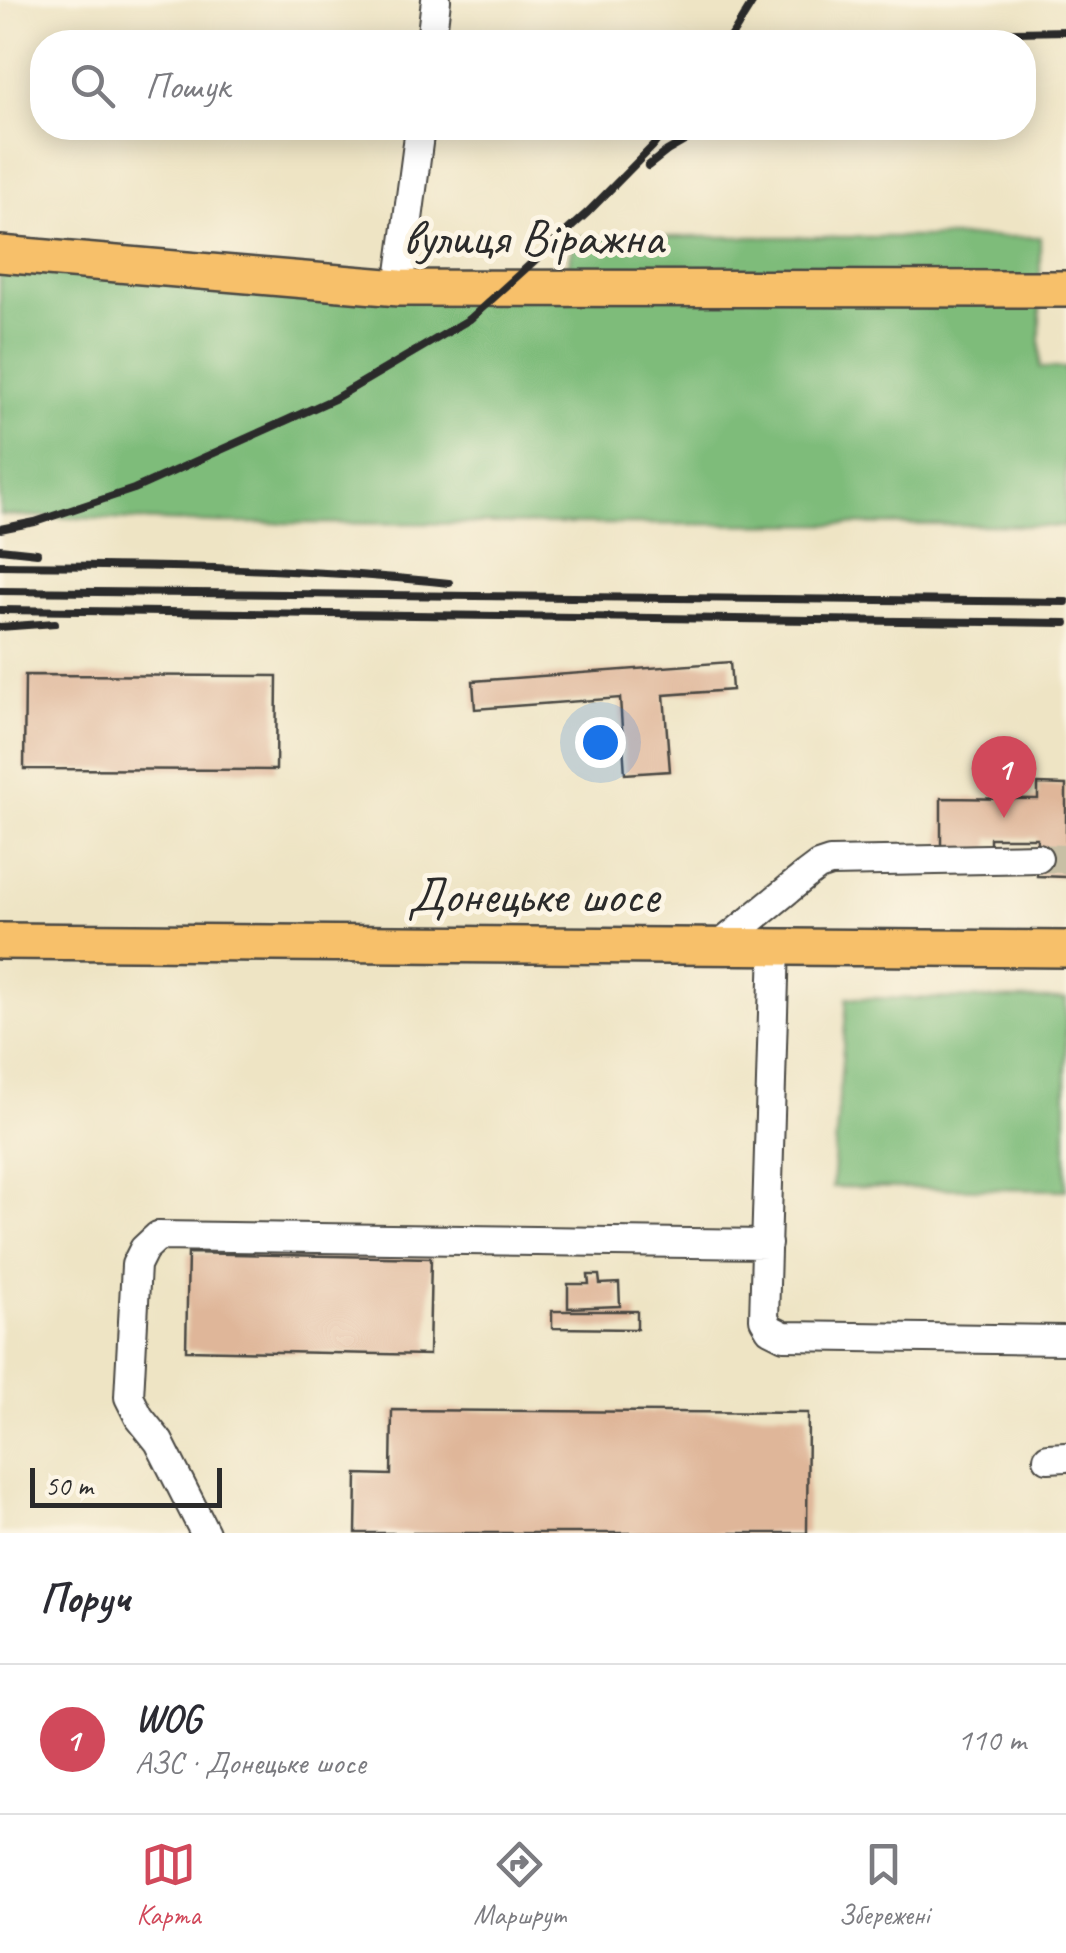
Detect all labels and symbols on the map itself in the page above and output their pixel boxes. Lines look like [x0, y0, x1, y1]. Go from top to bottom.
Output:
street label: вулиця Віражна [403, 206, 666, 269]
your location [575, 717, 626, 768]
pin: 1 [972, 736, 1036, 818]
street label: Донецьке шосе [407, 864, 661, 927]
scale bar [30, 1463, 222, 1508]

